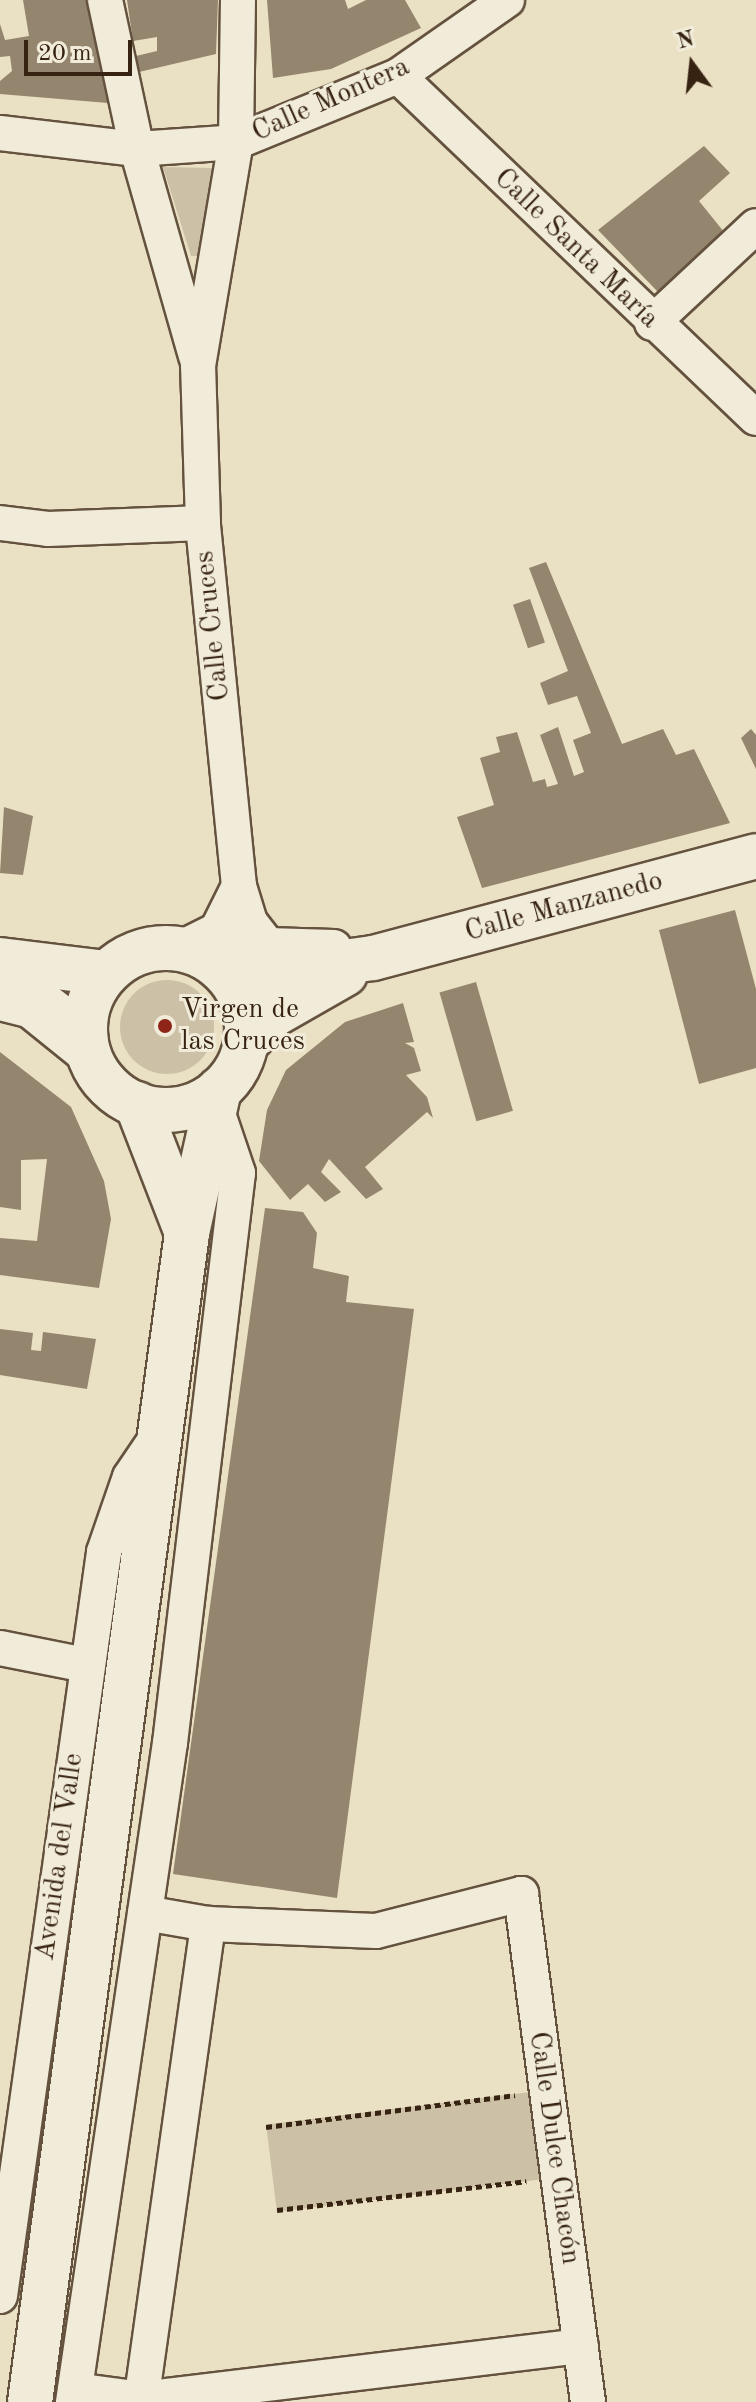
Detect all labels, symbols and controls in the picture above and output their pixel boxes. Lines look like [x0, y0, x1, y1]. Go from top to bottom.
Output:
scale bar [28, 24, 136, 74]
north arrow [652, 24, 732, 104]
text: N [675, 28, 697, 54]
text: 20 m [38, 42, 92, 66]
street label: Calle Montera [247, 50, 415, 150]
street label: Calle Santa María [487, 162, 665, 336]
street label: Calle Cruces [188, 549, 238, 703]
street label: Calle Manzanedo [461, 864, 667, 950]
place label: Virgen de las Cruces [181, 993, 305, 1059]
marker: Virgen de las Cruces [156, 1017, 174, 1035]
street label: Avenida del Valle [29, 1751, 91, 1963]
street label: Calle Dulce Chacón [521, 2029, 587, 2267]

